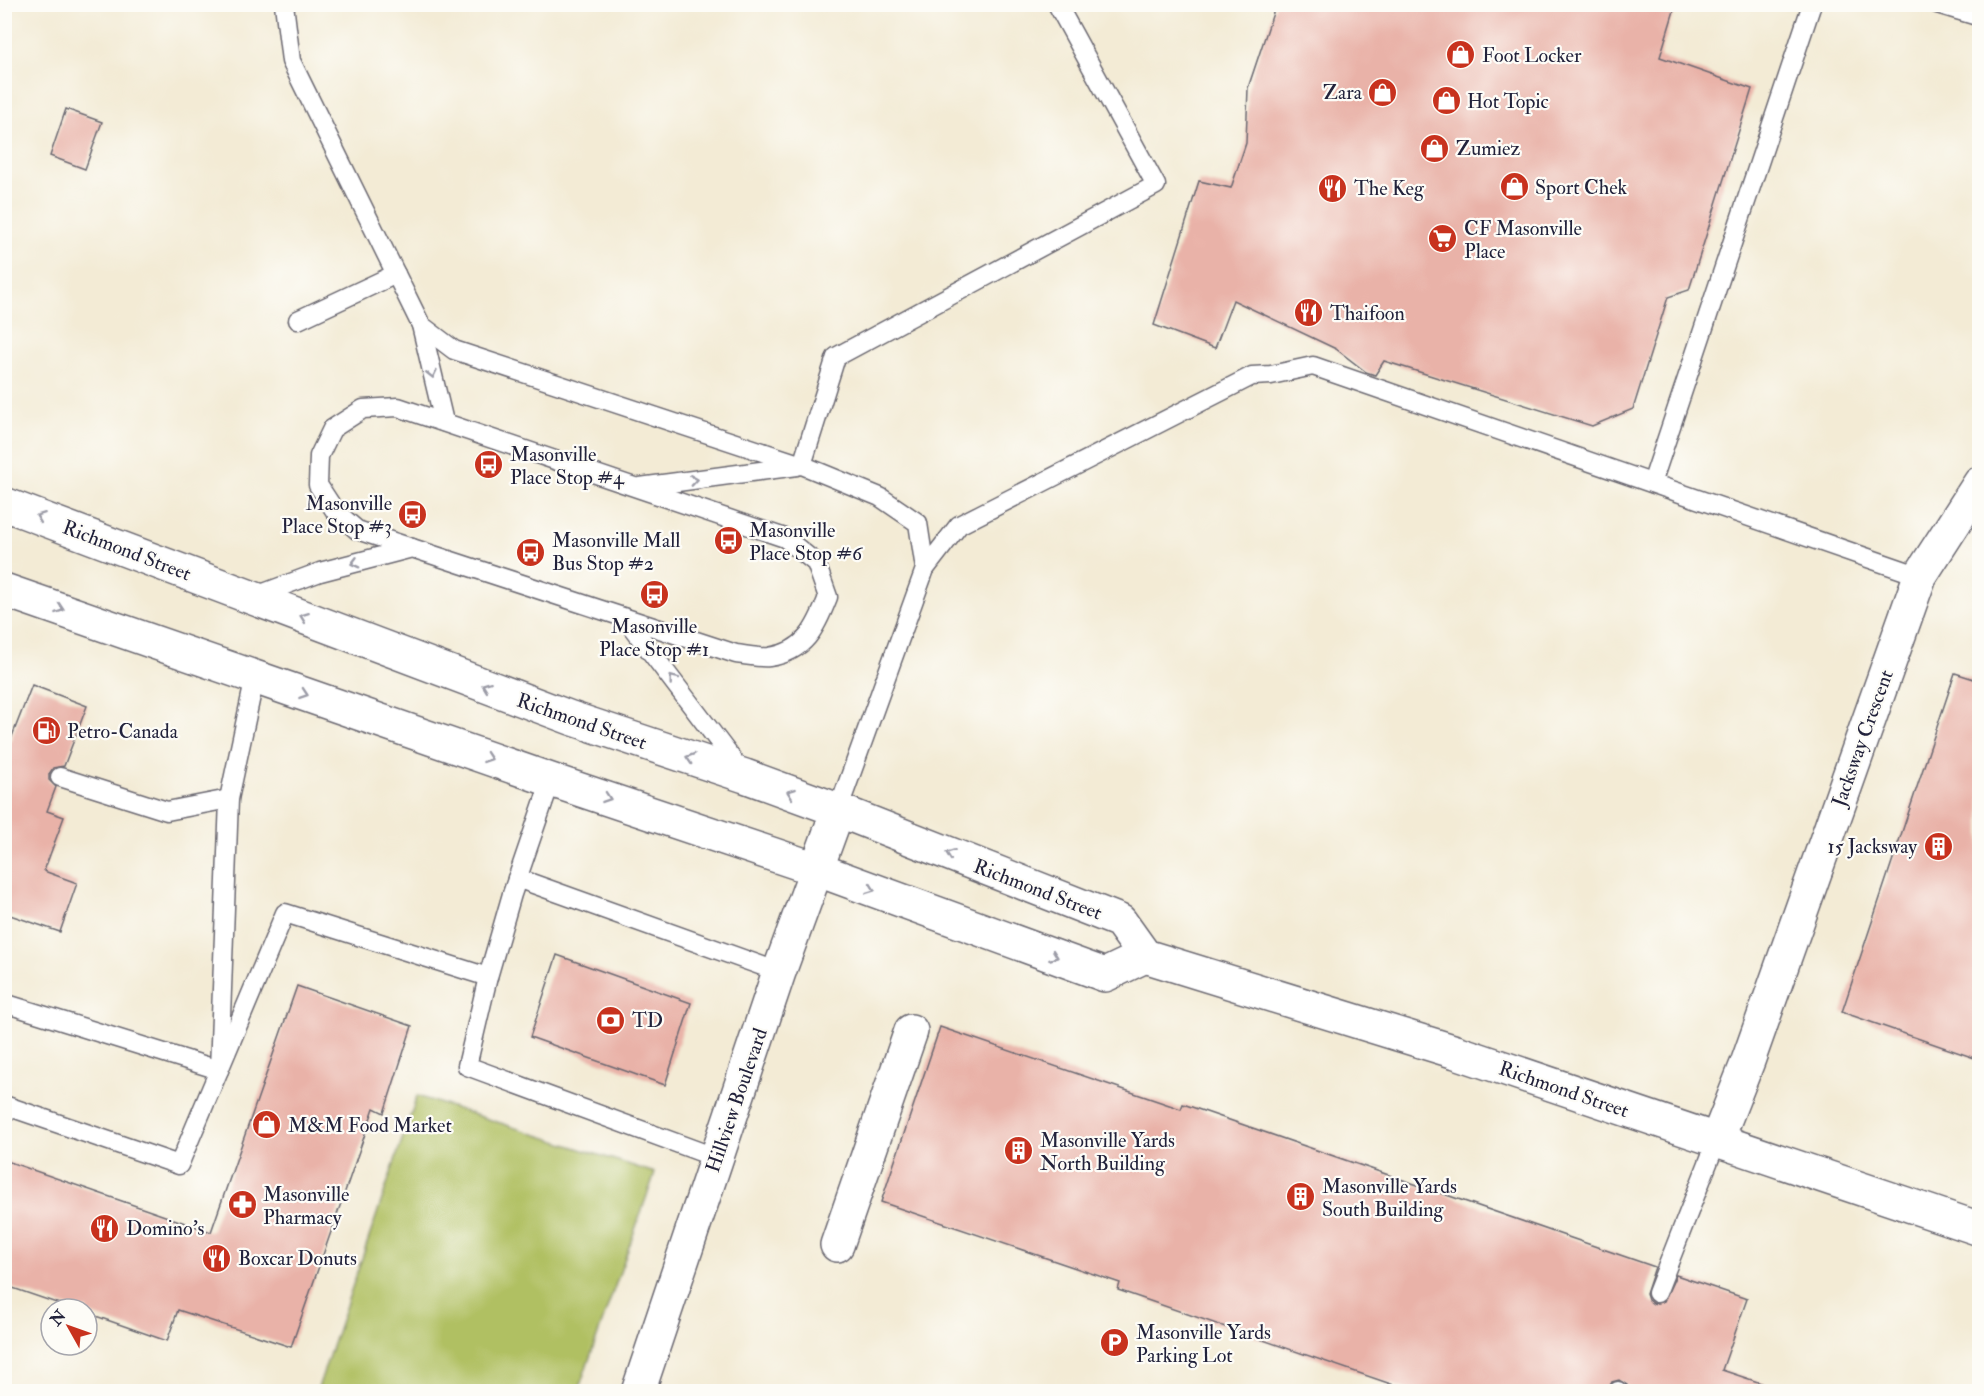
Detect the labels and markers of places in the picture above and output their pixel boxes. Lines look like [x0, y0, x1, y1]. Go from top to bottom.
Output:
shop icon: Foot Locker [1445, 39, 1477, 71]
place label: Foot Locker [1482, 43, 1582, 68]
shop icon: Zara [1367, 76, 1399, 108]
place label: Zara [1323, 80, 1363, 105]
shop icon: Hot Topic [1430, 85, 1462, 117]
place label: Hot Topic [1467, 89, 1549, 115]
shop icon: Zumiez [1419, 132, 1451, 164]
place label: Zumiez [1456, 136, 1520, 161]
shop icon: Sport Chek [1498, 171, 1530, 203]
restaurant icon: The Keg [1317, 172, 1349, 204]
place label: Sport Chek [1535, 175, 1628, 201]
place label: The Keg [1354, 176, 1425, 201]
place label: CF Masonville Place [1464, 216, 1582, 264]
supermarket icon: CF Masonville Place [1427, 223, 1459, 255]
restaurant icon: Thaifoon [1293, 297, 1325, 329]
place label: Thaifoon [1330, 301, 1405, 326]
place label: Masonville Place Stop #4 [510, 442, 625, 491]
bus stop icon: Masonville Place Stop #4 [473, 449, 505, 481]
place label: Masonville Place Stop #3 [281, 491, 392, 540]
bus stop icon: Masonville Place Stop #3 [397, 499, 429, 531]
place label: Masonville Place Stop #6 [749, 518, 863, 567]
bus stop icon: Masonville Place Stop #6 [712, 525, 744, 557]
place label: Masonville Mall Bus Stop #2 [552, 528, 680, 577]
bus stop icon: Masonville Mall Bus Stop #2 [515, 536, 547, 568]
bus stop icon: Masonville Place Stop #1 [638, 579, 670, 611]
place label: Masonville Place Stop #1 [599, 614, 709, 663]
fuel station icon: Petro-Canada [30, 715, 62, 747]
place label: Petro-Canada [67, 719, 179, 744]
building icon: 15 Jacksway [1922, 830, 1954, 862]
place label: 15 Jacksway [1828, 834, 1918, 859]
bank icon: TD [595, 1004, 627, 1036]
place label: TD [632, 1008, 663, 1033]
shop icon: M&M Food Market [251, 1109, 283, 1141]
place label: M&M Food Market [288, 1113, 452, 1138]
place label: Masonville Yards North Building [1040, 1128, 1175, 1176]
building icon: Masonville Yards North Building [1003, 1135, 1035, 1167]
place label: Masonville Yards South Building [1322, 1174, 1457, 1222]
building icon: Masonville Yards South Building [1285, 1181, 1317, 1213]
place label: Masonville Pharmacy [263, 1182, 349, 1230]
pharmacy icon: Masonville Pharmacy [226, 1189, 258, 1221]
restaurant icon: Domino's [89, 1212, 121, 1244]
place label: Domino's [126, 1216, 204, 1241]
restaurant icon: Boxcar Donuts [201, 1242, 233, 1274]
place label: Boxcar Donuts [238, 1246, 357, 1271]
place label: Masonville Yards Parking Lot [1136, 1320, 1271, 1368]
parking icon: Masonville Yards Parking Lot [1099, 1327, 1131, 1359]

